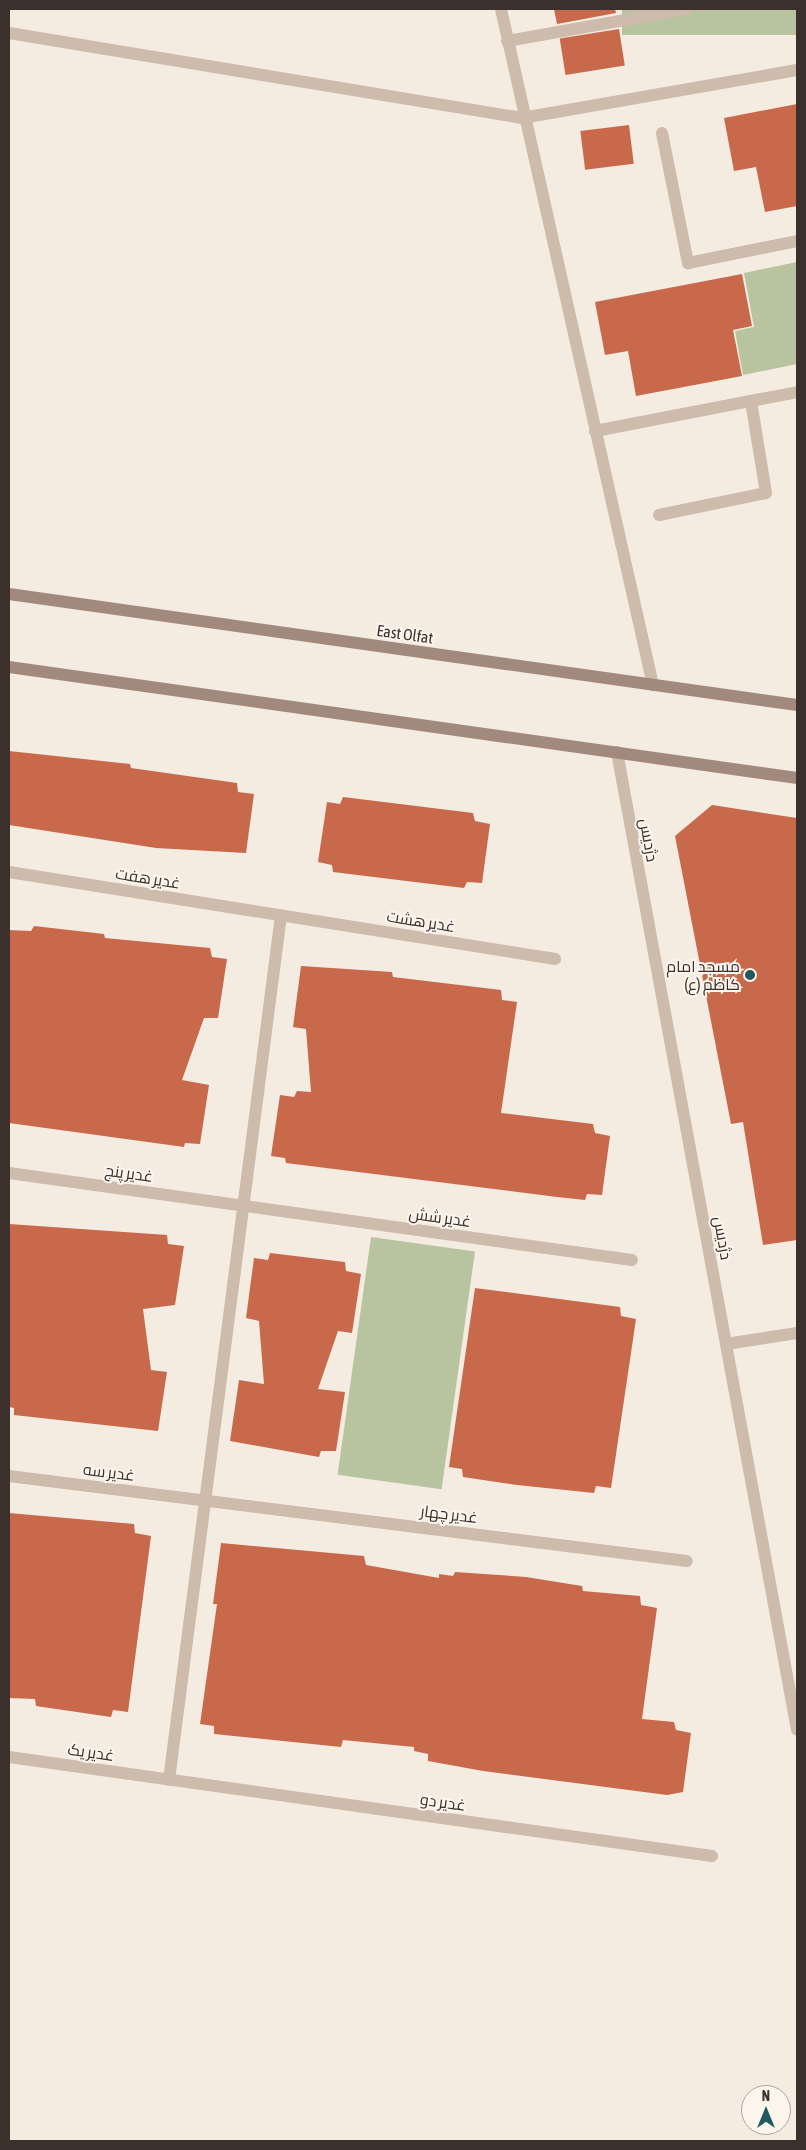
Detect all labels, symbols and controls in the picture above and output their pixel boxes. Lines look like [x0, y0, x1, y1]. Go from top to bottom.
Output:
street label: East Olfat [376, 621, 434, 647]
street label: دژدیس [636, 817, 662, 863]
street label: غدیر هفت [114, 863, 182, 893]
street label: غدیر هشت [385, 906, 457, 936]
place label: مسجد امام کاظم (ع) [666, 956, 740, 994]
marker: مسجد امام کاظم (ع) [744, 969, 756, 981]
street label: غدیر پنج [104, 1160, 154, 1186]
street label: غدیر شش [408, 1203, 472, 1231]
street label: دژدیس [710, 1215, 736, 1261]
street label: غدیر سه [82, 1459, 136, 1485]
street label: غدیر چهار [419, 1501, 479, 1527]
street label: غدیر یک [67, 1739, 115, 1765]
street label: غدیر دو [419, 1789, 467, 1815]
north arrow [741, 2085, 791, 2135]
text: N [762, 2088, 770, 2104]

